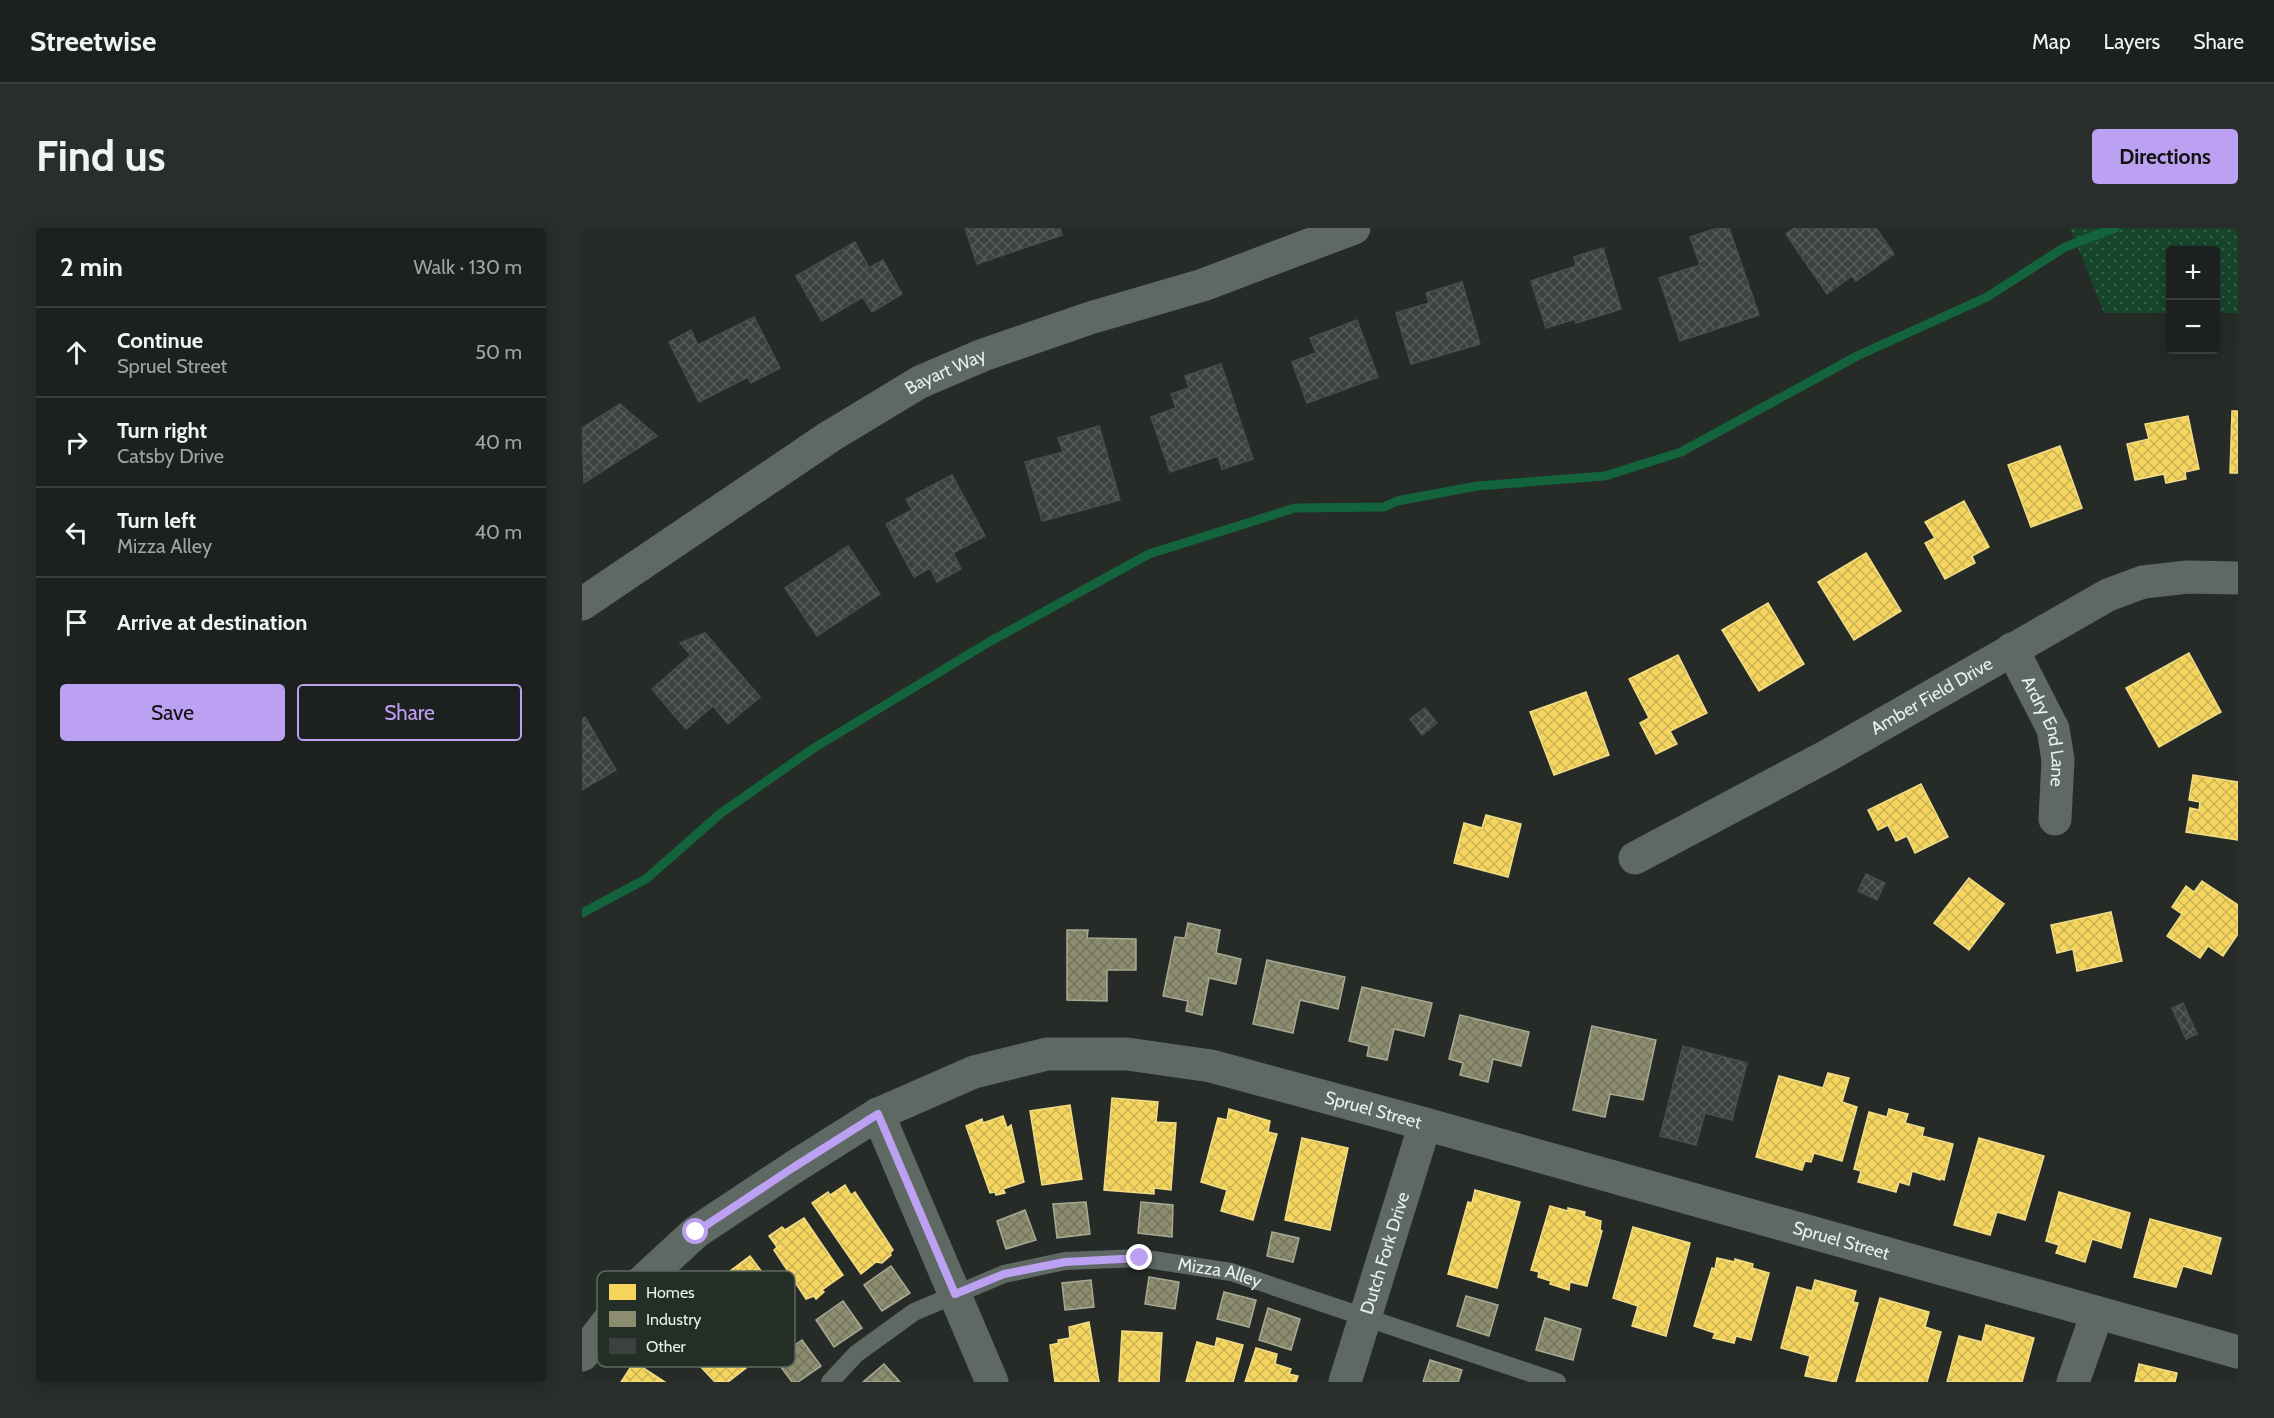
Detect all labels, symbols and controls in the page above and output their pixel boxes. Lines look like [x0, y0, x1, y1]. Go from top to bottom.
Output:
text: Streetwise [30, 24, 156, 58]
text: Map [2032, 29, 2071, 54]
text: Layers [2104, 29, 2160, 54]
text: Share [2193, 29, 2244, 54]
button: Directions [2092, 129, 2238, 184]
text: Find us [36, 130, 165, 182]
map controls [2166, 246, 2220, 354]
button: + [2166, 246, 2220, 300]
text: 2 min [60, 251, 123, 283]
text: Walk · 130 m [414, 255, 522, 279]
button: − [2166, 300, 2220, 354]
text: Continue [117, 327, 203, 354]
icon: ahead [60, 336, 93, 369]
text: 50 m [475, 340, 522, 364]
street label: Bayart Way [901, 344, 989, 399]
text: Spruel Street [117, 354, 227, 378]
text: Turn right [117, 417, 207, 444]
icon: right [60, 426, 93, 459]
text: 40 m [474, 430, 522, 454]
text: Catsby Drive [117, 444, 224, 468]
text: Turn left [117, 507, 196, 534]
icon: left [60, 516, 93, 549]
text: 40 m [474, 520, 522, 544]
text: Mizza Alley [117, 534, 212, 558]
icon: arrive [60, 606, 93, 639]
text: Arrive at destination [117, 609, 307, 636]
street label: Amber Field Drive [1867, 652, 1996, 740]
street label: Ardry End Lane [2017, 672, 2069, 787]
button: Save [60, 684, 285, 741]
button: Share [297, 684, 522, 741]
street label: Spruel Street [1322, 1086, 1424, 1134]
street label: Dutch Fork Drive [1356, 1189, 1414, 1317]
street label: Spruel Street [1790, 1217, 1892, 1265]
route start [682, 1218, 708, 1244]
route end [1126, 1244, 1152, 1270]
street label: Mizza Alley [1176, 1253, 1265, 1293]
legend [597, 1271, 795, 1367]
text: Homes [646, 1283, 695, 1302]
text: Industry [646, 1310, 701, 1329]
text: Other [646, 1337, 687, 1356]

